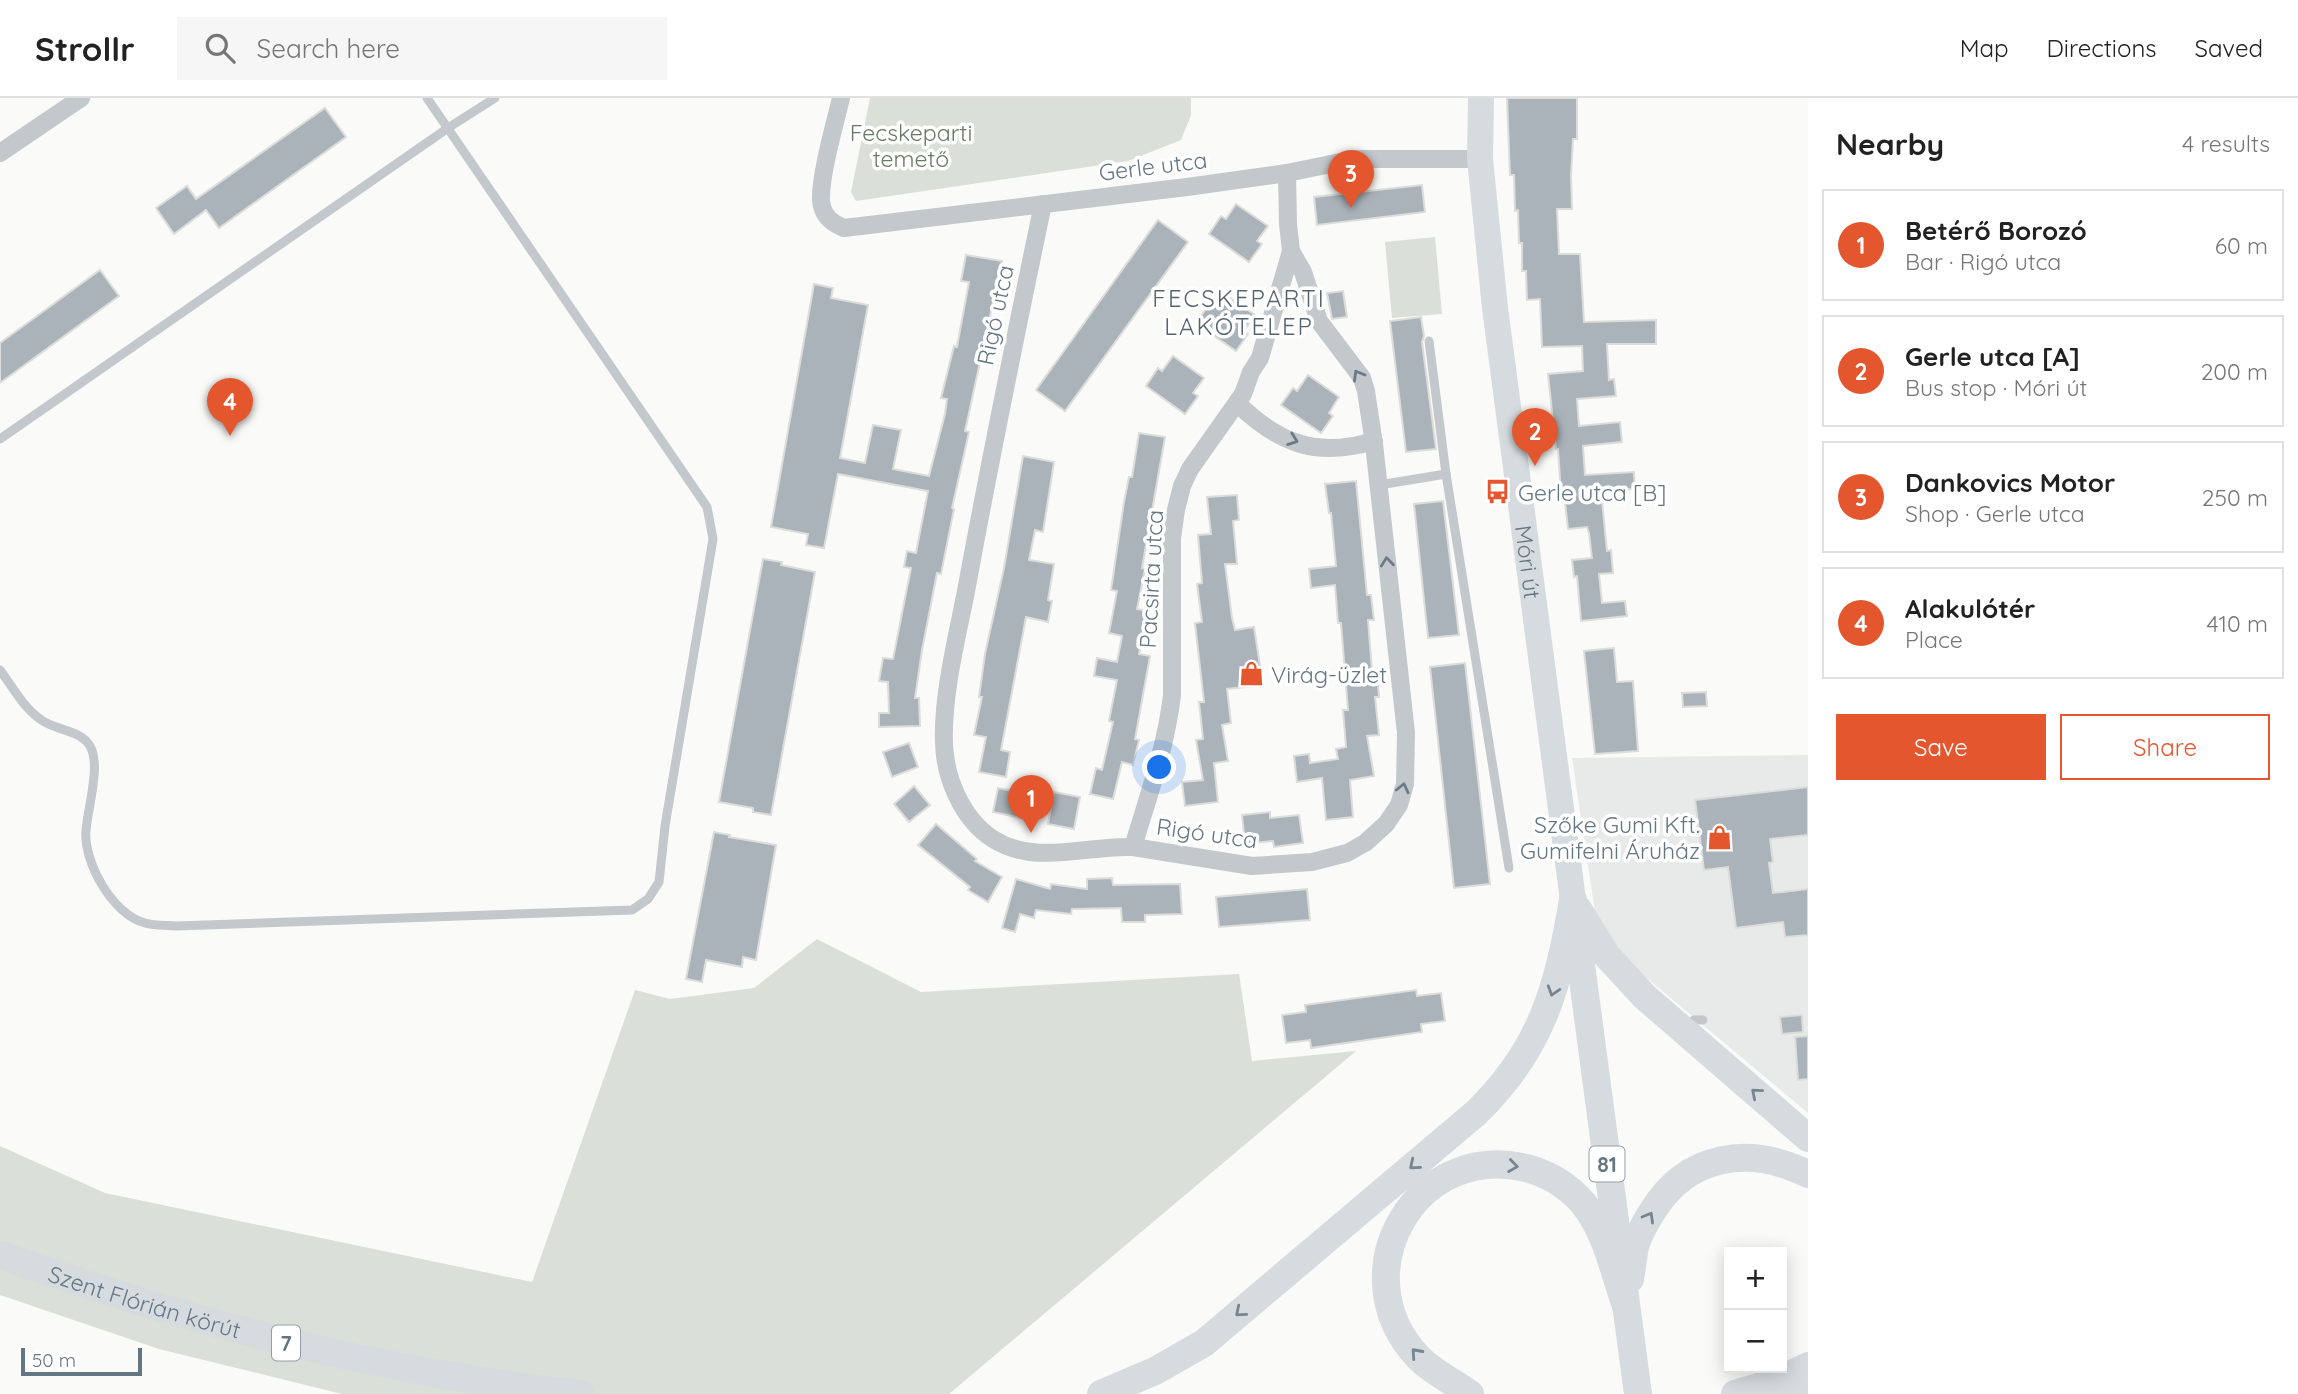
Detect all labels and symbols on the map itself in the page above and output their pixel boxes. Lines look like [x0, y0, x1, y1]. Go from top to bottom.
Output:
park label: Fecskeparti temető [850, 118, 972, 173]
street label: Gerle utca [1097, 145, 1209, 187]
pin: 3 [1328, 150, 1374, 208]
street label: Rigó utca [970, 262, 1020, 368]
district label: FECSKEPARTI LAKÓTELEP [1152, 283, 1326, 341]
one-way arrow [1353, 370, 1366, 383]
pin: 4 [207, 378, 253, 436]
pin: 2 [1512, 408, 1558, 466]
one-way arrow [1286, 432, 1299, 446]
bus stop icon: Gerle utca [B] [1484, 478, 1512, 506]
place label: Gerle utca [B] [1518, 478, 1666, 507]
street label: Pacsirta utca [1133, 509, 1169, 649]
street label: Móri út [1509, 524, 1548, 601]
one-way arrow [1380, 556, 1395, 568]
shop icon: Virág-üzlet [1237, 660, 1265, 688]
place label: Virág-üzlet [1271, 660, 1387, 689]
your location [1142, 750, 1176, 784]
pin: 1 [1008, 775, 1054, 833]
one-way arrow [1395, 782, 1409, 794]
place label: Szőke Gumi Kft. Gumifelni Áruház [1520, 810, 1700, 865]
street label: Rigó utca [1155, 812, 1259, 854]
shop icon: Szőke Gumi Kft. Gumifelni Áruház [1706, 823, 1734, 851]
one-way arrow [1546, 984, 1561, 996]
one-way arrow [1751, 1089, 1764, 1101]
road number: 81 [1590, 1146, 1624, 1182]
one-way arrow [1410, 1157, 1423, 1169]
one-way arrow [1507, 1159, 1518, 1174]
one-way arrow [1641, 1212, 1654, 1225]
street label: Szent Flórián körút [45, 1258, 244, 1344]
one-way arrow [1236, 1304, 1249, 1316]
road number: 7 [272, 1326, 300, 1360]
scale bar [21, 1345, 142, 1377]
one-way arrow [1412, 1348, 1424, 1361]

